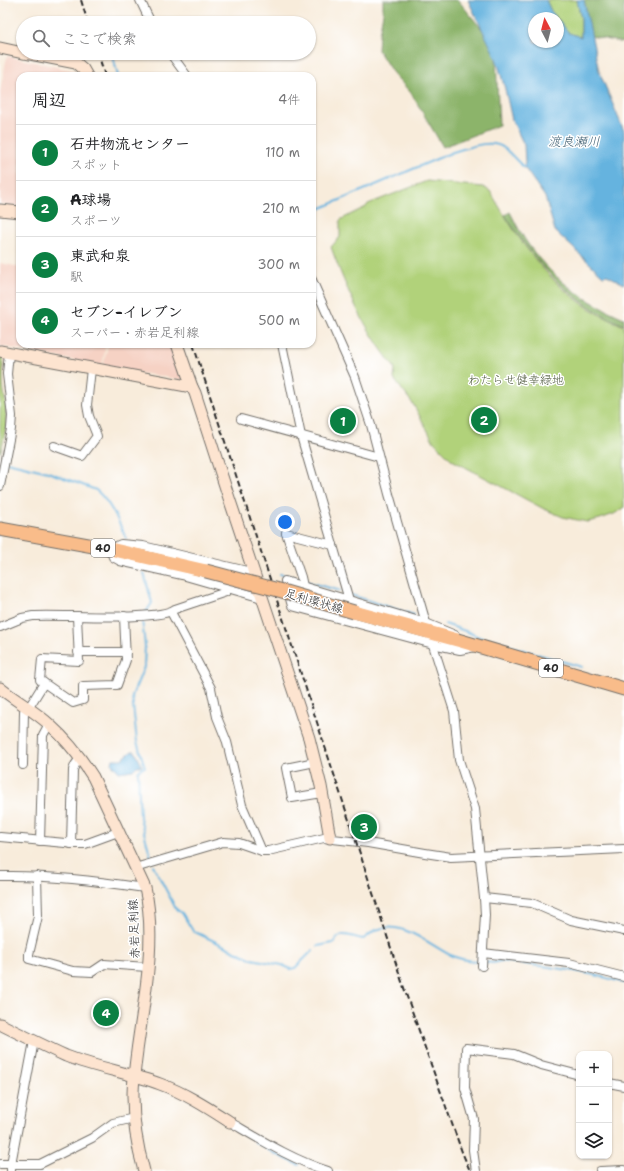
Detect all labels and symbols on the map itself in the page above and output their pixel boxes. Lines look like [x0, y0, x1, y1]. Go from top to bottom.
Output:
north arrow [528, 12, 564, 48]
water label: 渡良瀬川 [548, 133, 600, 150]
park label: わたらせ健幸緑地 [468, 372, 564, 388]
pin: 2 [471, 405, 497, 435]
pin: 1 [330, 406, 356, 436]
your location [275, 512, 295, 532]
road number: 40 [91, 539, 115, 557]
street label: 足利環状線 [283, 585, 345, 617]
road number: 40 [539, 659, 563, 677]
pin: 3 [351, 812, 377, 842]
street label: 赤岩足利線 [125, 899, 143, 959]
pin: 4 [93, 998, 119, 1028]

